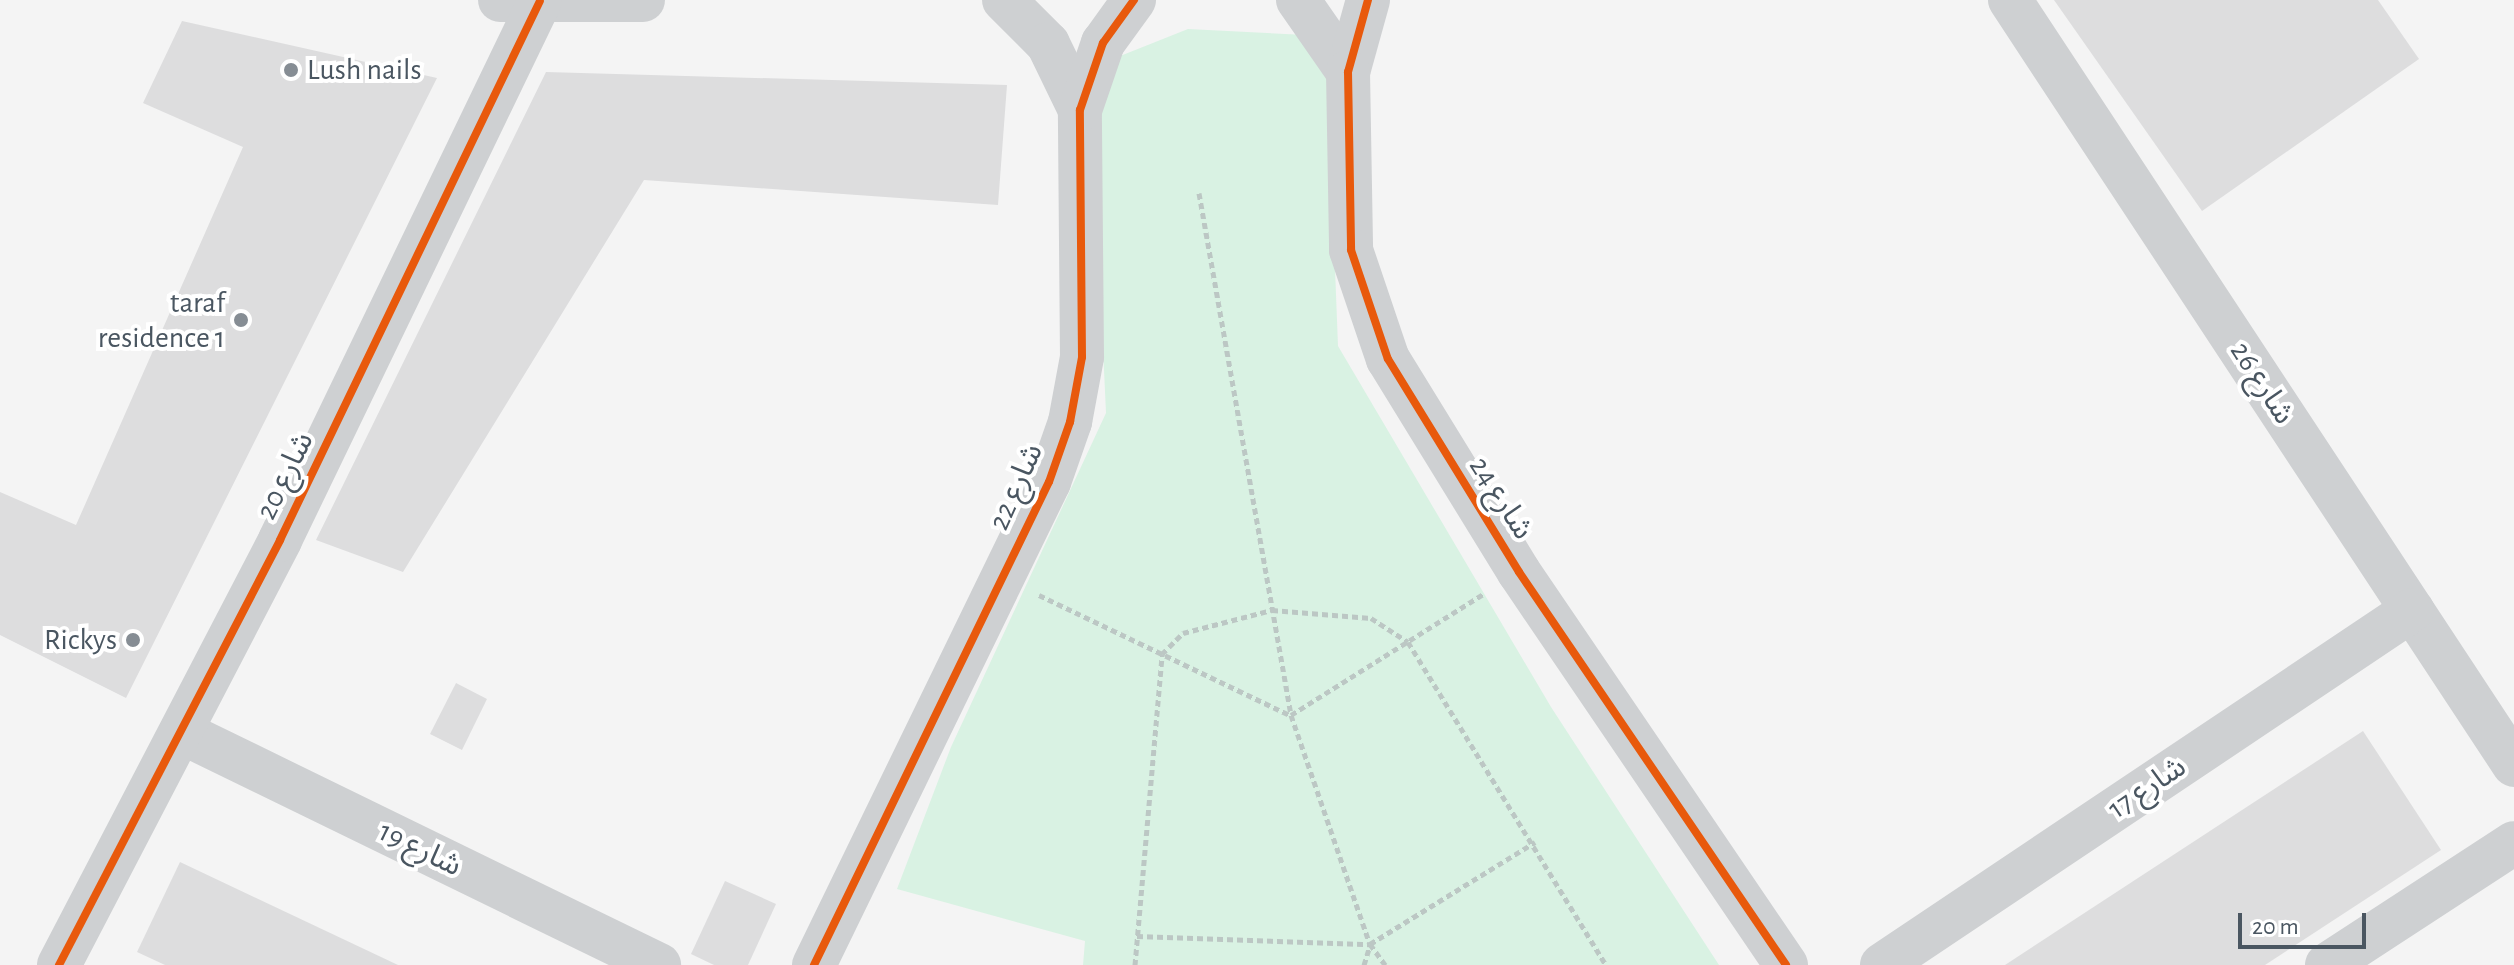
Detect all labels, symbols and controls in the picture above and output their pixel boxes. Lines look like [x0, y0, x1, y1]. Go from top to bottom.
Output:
place label: Lush nails [307, 52, 422, 88]
marker: Lush nails [282, 61, 300, 79]
place label: taraf residence 1 [98, 285, 225, 356]
marker: taraf residence 1 [232, 311, 250, 329]
street label: شارع 26 [2222, 335, 2302, 431]
street label: شارع 20 [248, 426, 322, 526]
street label: شارع 22 [981, 438, 1051, 536]
street label: شارع 24 [1461, 450, 1541, 546]
place label: Rickys [44, 622, 117, 658]
marker: Rickys [124, 631, 142, 649]
street label: شارع 17 [2101, 749, 2193, 827]
street label: شارع 19 [373, 814, 467, 884]
scale bar [2242, 897, 2370, 947]
text: 20 m [2252, 915, 2299, 939]

